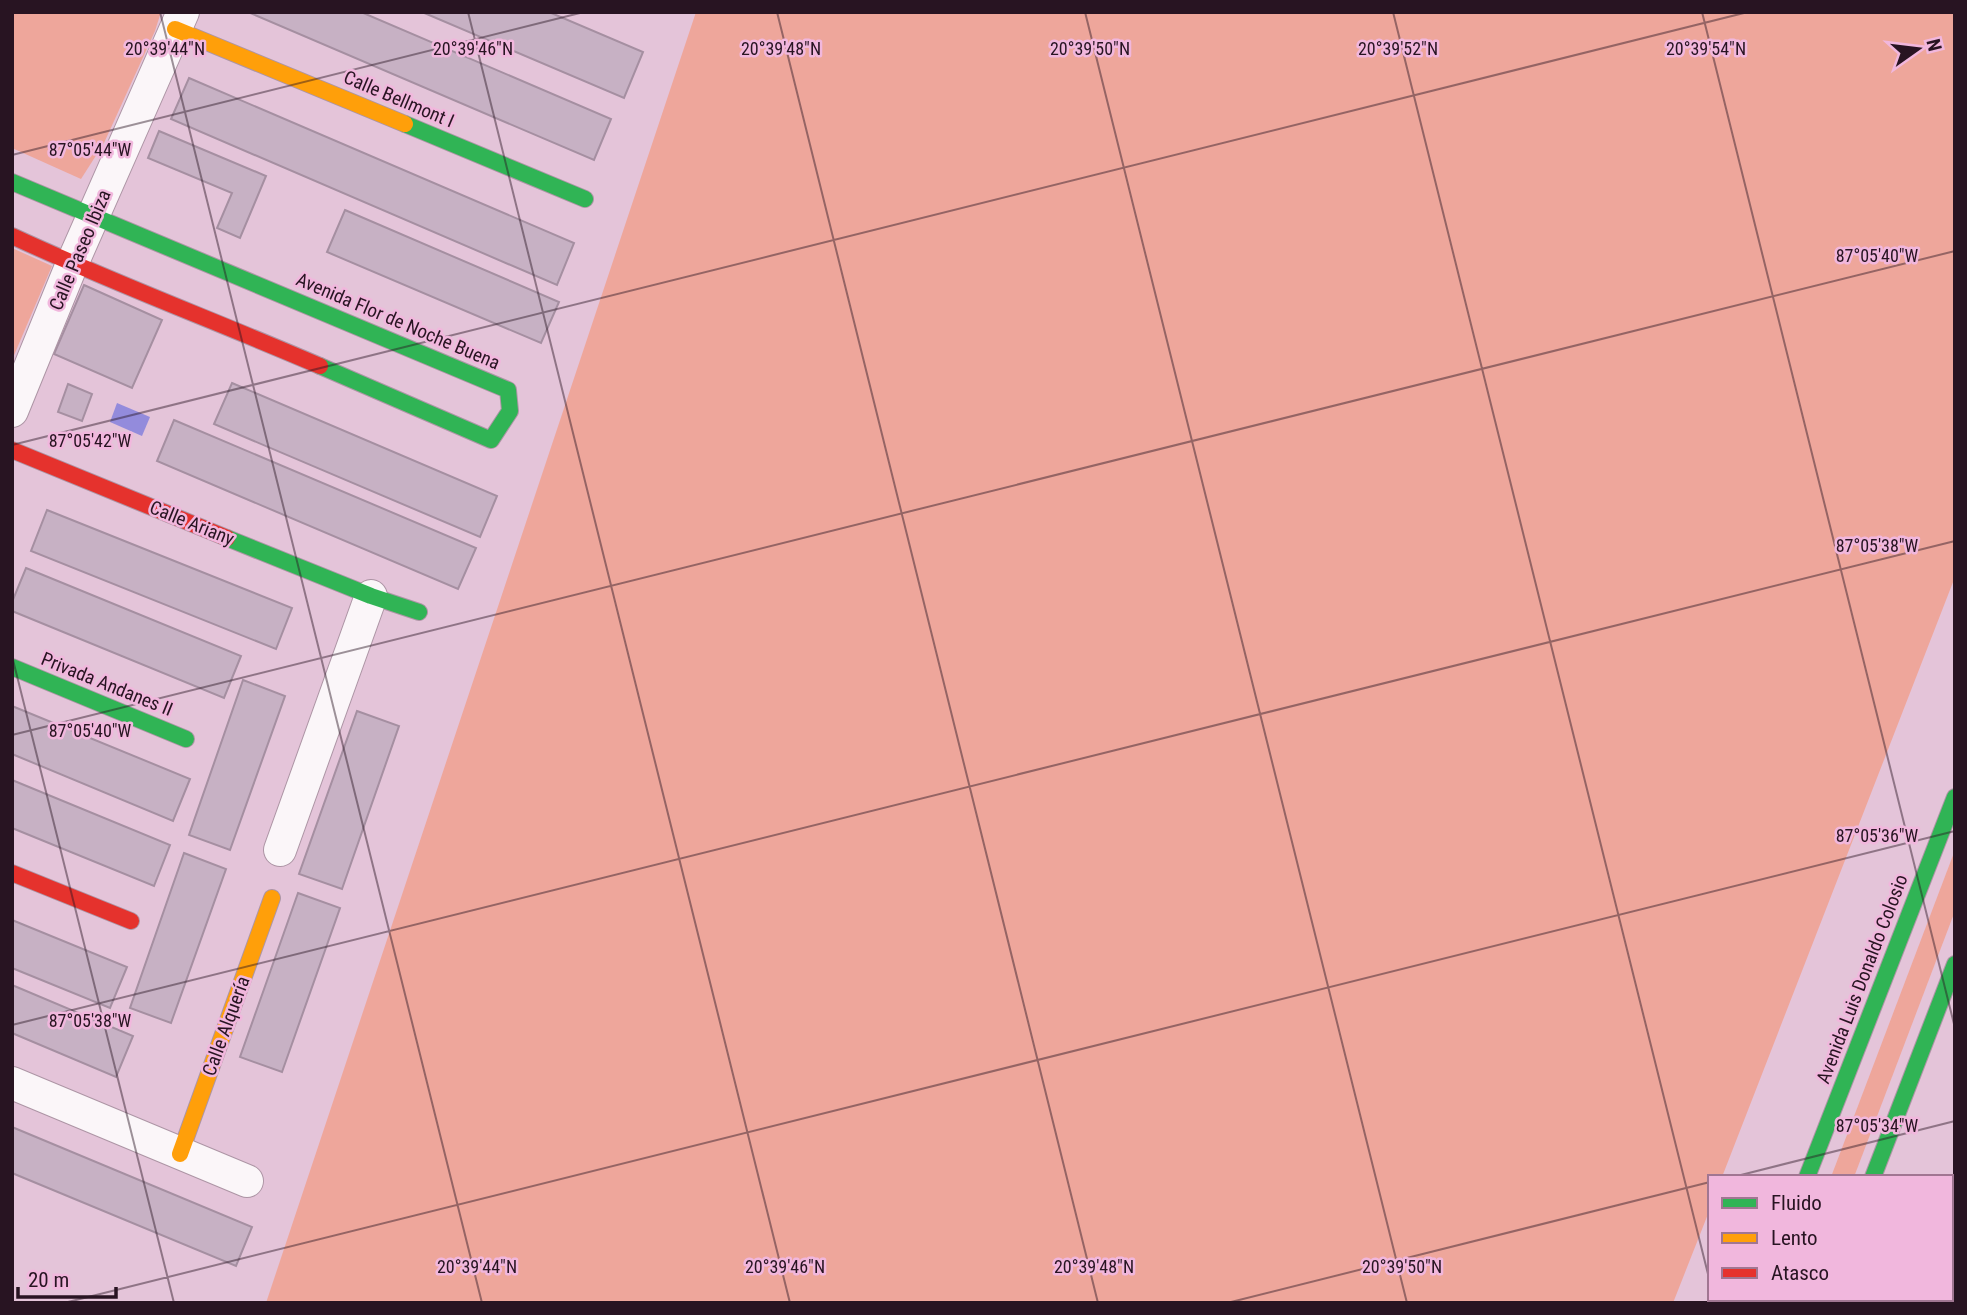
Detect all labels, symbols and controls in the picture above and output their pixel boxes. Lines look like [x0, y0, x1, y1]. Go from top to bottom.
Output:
north arrow [1883, 14, 1953, 84]
text: N [1921, 37, 1947, 53]
text: 20°39'44"N [125, 38, 205, 59]
text: 20°39'46"N [433, 38, 513, 59]
text: 20°39'48"N [741, 38, 821, 59]
text: 20°39'50"N [1050, 38, 1130, 59]
text: 20°39'52"N [1358, 38, 1438, 59]
text: 20°39'54"N [1666, 38, 1746, 59]
street label: Calle Bellmont I [340, 65, 458, 133]
text: 87°05'44"W [49, 139, 132, 160]
street label: Calle Paseo Ibiza [44, 186, 116, 314]
text: 87°05'40"W [1836, 245, 1919, 266]
street label: Avenida Flor de Noche Buena [293, 268, 503, 374]
text: 87°05'42"W [49, 430, 132, 451]
street label: Calle Ariany [146, 496, 238, 550]
text: 87°05'38"W [1836, 535, 1919, 556]
street label: Privada Andanes II [38, 647, 176, 721]
text: 87°05'40"W [49, 720, 132, 741]
text: 87°05'36"W [1836, 825, 1919, 846]
street label: Avenida Luis Donaldo Colosio [1811, 871, 1913, 1087]
street label: Calle Alquería [197, 973, 255, 1079]
text: 87°05'38"W [49, 1010, 132, 1031]
text: 87°05'34"W [1836, 1115, 1919, 1136]
legend [1708, 1175, 1953, 1301]
text: Fluido [1771, 1191, 1822, 1215]
text: Lento [1771, 1226, 1818, 1250]
scale bar [18, 1256, 116, 1300]
text: 20°39'44"N [437, 1256, 517, 1277]
text: 20°39'46"N [745, 1256, 825, 1277]
text: 20°39'48"N [1054, 1256, 1134, 1277]
text: 20°39'50"N [1362, 1256, 1442, 1277]
text: Atasco [1771, 1261, 1829, 1285]
text: 20 m [28, 1268, 69, 1292]

